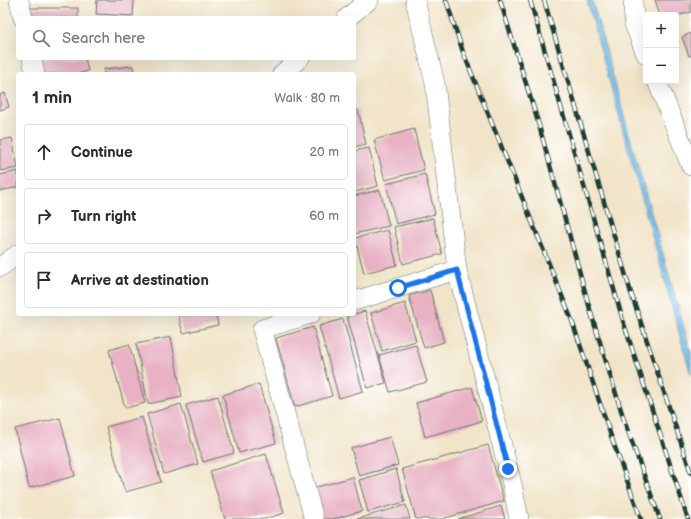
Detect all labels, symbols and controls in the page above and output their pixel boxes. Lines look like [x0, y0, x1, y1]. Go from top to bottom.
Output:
map controls [643, 12, 679, 84]
button: + [643, 12, 679, 48]
search box [16, 16, 356, 60]
icon: search [30, 27, 52, 49]
text: Search here [62, 29, 145, 48]
button: − [643, 48, 679, 84]
text: 1 min [32, 88, 72, 108]
text: Walk · 80 m [274, 90, 340, 106]
icon: ahead [33, 141, 55, 163]
text: Continue [71, 143, 133, 162]
text: 20 m [309, 144, 339, 160]
icon: right [33, 205, 55, 227]
text: Turn right [71, 207, 136, 226]
text: 60 m [309, 208, 339, 224]
icon: arrive [33, 269, 55, 291]
text: Arrive at destination [71, 271, 209, 290]
route start [389, 279, 407, 297]
route end [499, 460, 517, 478]

